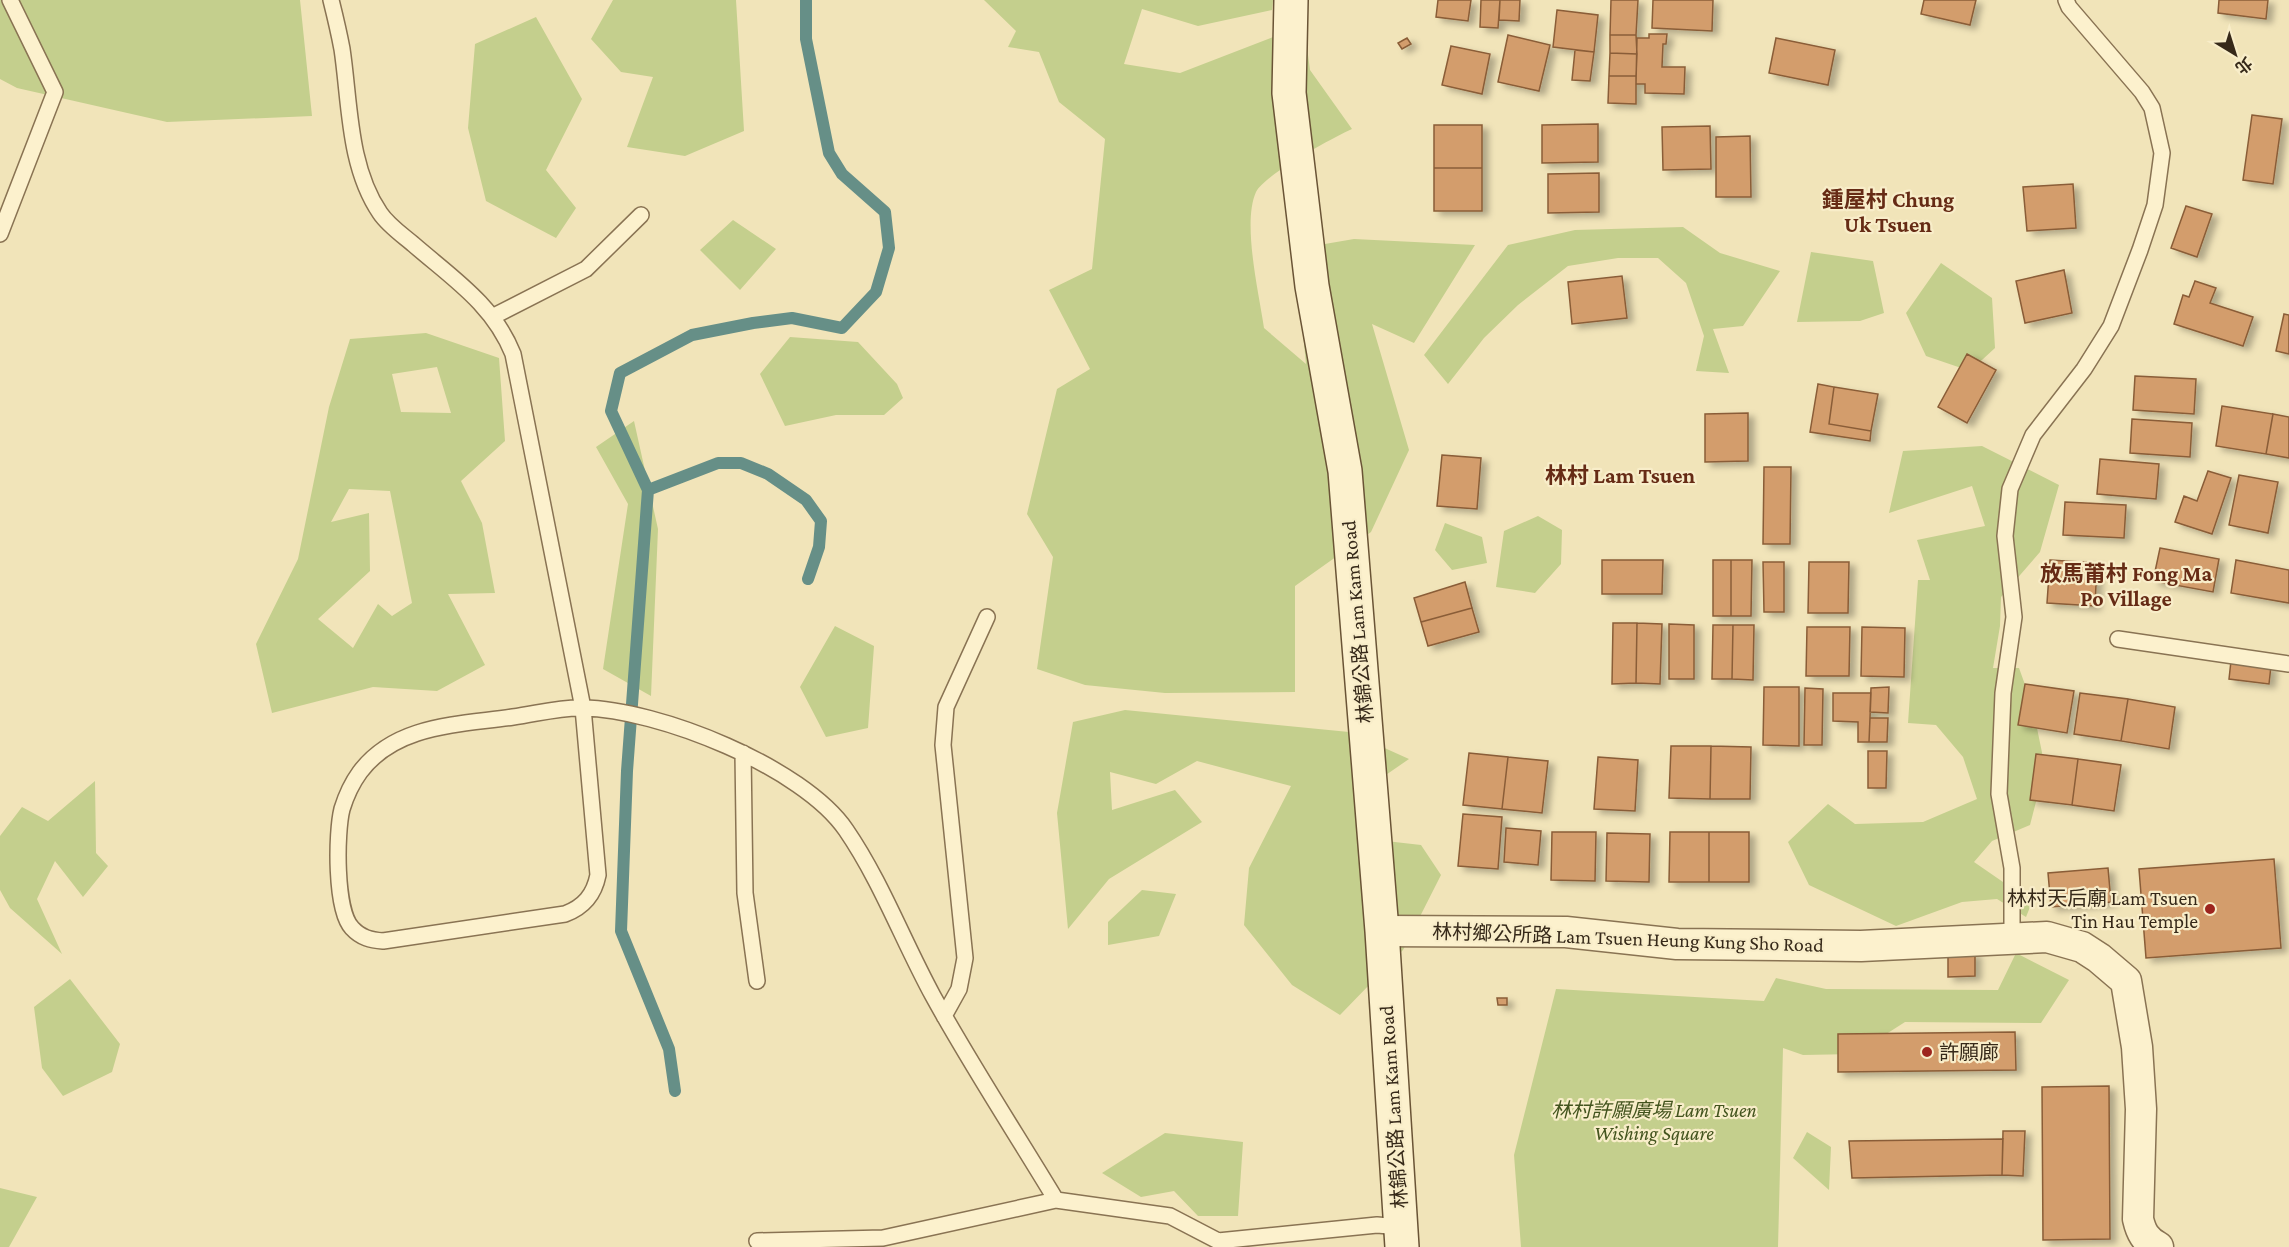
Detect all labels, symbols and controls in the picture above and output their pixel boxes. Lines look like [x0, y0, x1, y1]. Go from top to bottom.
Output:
north arrow [2205, 24, 2265, 84]
text: 北 [2232, 54, 2255, 77]
district label: 鍾屋村 Chung Uk Tsuen [1822, 187, 1954, 237]
district label: 林村 Lam Tsuen [1545, 463, 1695, 488]
street label: 林錦公路 Lam Kam Road [1337, 519, 1377, 724]
district label: 放馬莆村 Fong Ma Po Village [2040, 561, 2212, 611]
place label: 林村天后廟 Lam Tsuen Tin Hau Temple [2007, 887, 2198, 933]
marker: 林村天后廟 Lam Tsuen Tin Hau Temple [2203, 902, 2217, 916]
street label: 林村鄉公所路 Lam Tsuen Heung Kung Sho Road [1432, 920, 1825, 957]
street label: 林錦公路 Lam Kam Road [1375, 1004, 1411, 1209]
place label: 許願廊 [1939, 1041, 1999, 1063]
marker: 許願廊 [1920, 1045, 1934, 1059]
park label: 林村許願廣場 Lam Tsuen Wishing Square [1551, 1099, 1757, 1145]

